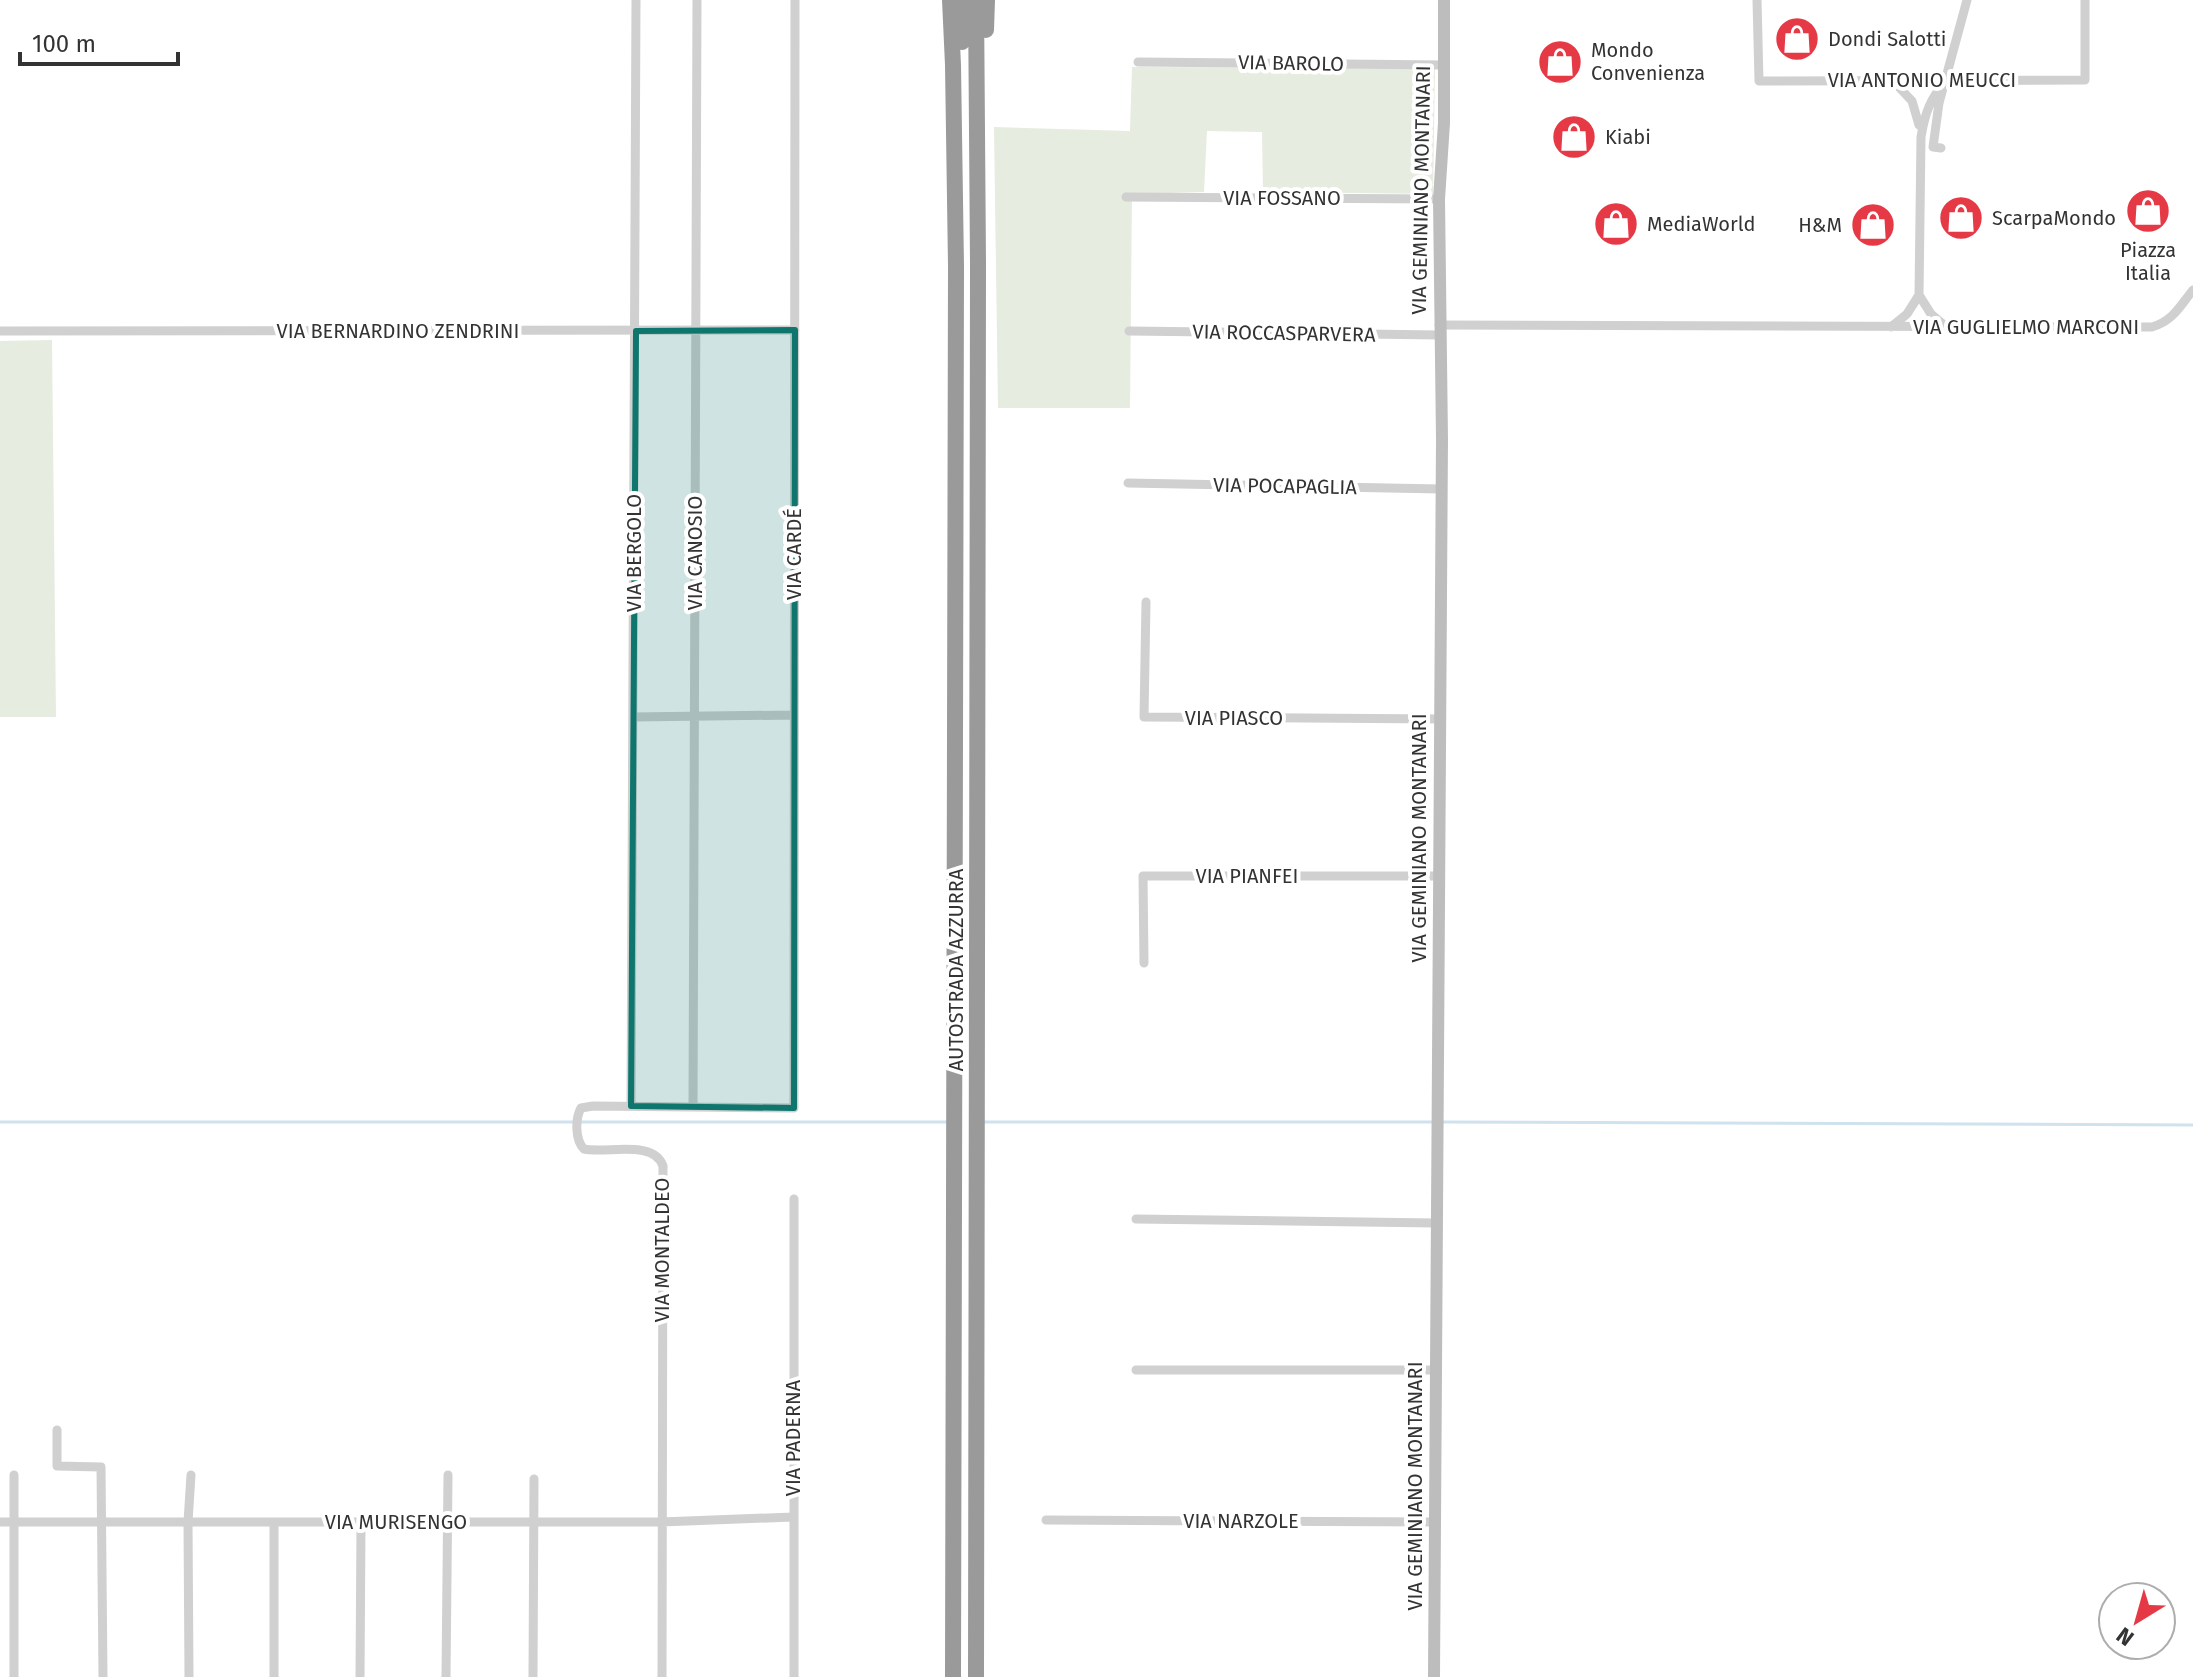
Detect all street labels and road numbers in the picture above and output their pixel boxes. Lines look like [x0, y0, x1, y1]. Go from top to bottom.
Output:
street label: VIA BAROLO [1238, 50, 1344, 76]
street label: VIA GEMINIANO MONTANARI [1407, 65, 1435, 315]
street label: VIA ANTONIO MEUCCI [1828, 68, 2016, 92]
street label: VIA FOSSANO [1223, 186, 1341, 210]
street label: VIA GUGLIELMO MARCONI [1913, 315, 2139, 339]
street label: VIA BERNARDINO ZENDRINI [277, 319, 519, 343]
street label: VIA ROCCASPARVERA [1192, 319, 1376, 347]
street label: VIA POCAPAGLIA [1213, 473, 1357, 499]
street label: VIA BERGOLO [622, 494, 646, 612]
street label: VIA CANOSIO [683, 496, 707, 610]
street label: VIA CARDÉ [782, 508, 806, 600]
street label: VIA PIASCO [1185, 706, 1283, 730]
street label: VIA GEMINIANO MONTANARI [1407, 713, 1431, 963]
street label: VIA PIANFEI [1196, 864, 1298, 888]
street label: AUTOSTRADA AZZURRA [944, 868, 968, 1071]
street label: VIA MONTALDEO [650, 1178, 674, 1322]
street label: VIA GEMINIANO MONTANARI [1403, 1361, 1427, 1611]
street label: VIA PADERNA [781, 1379, 805, 1496]
street label: VIA NARZOLE [1183, 1509, 1299, 1533]
street label: VIA MURISENGO [325, 1510, 467, 1534]

